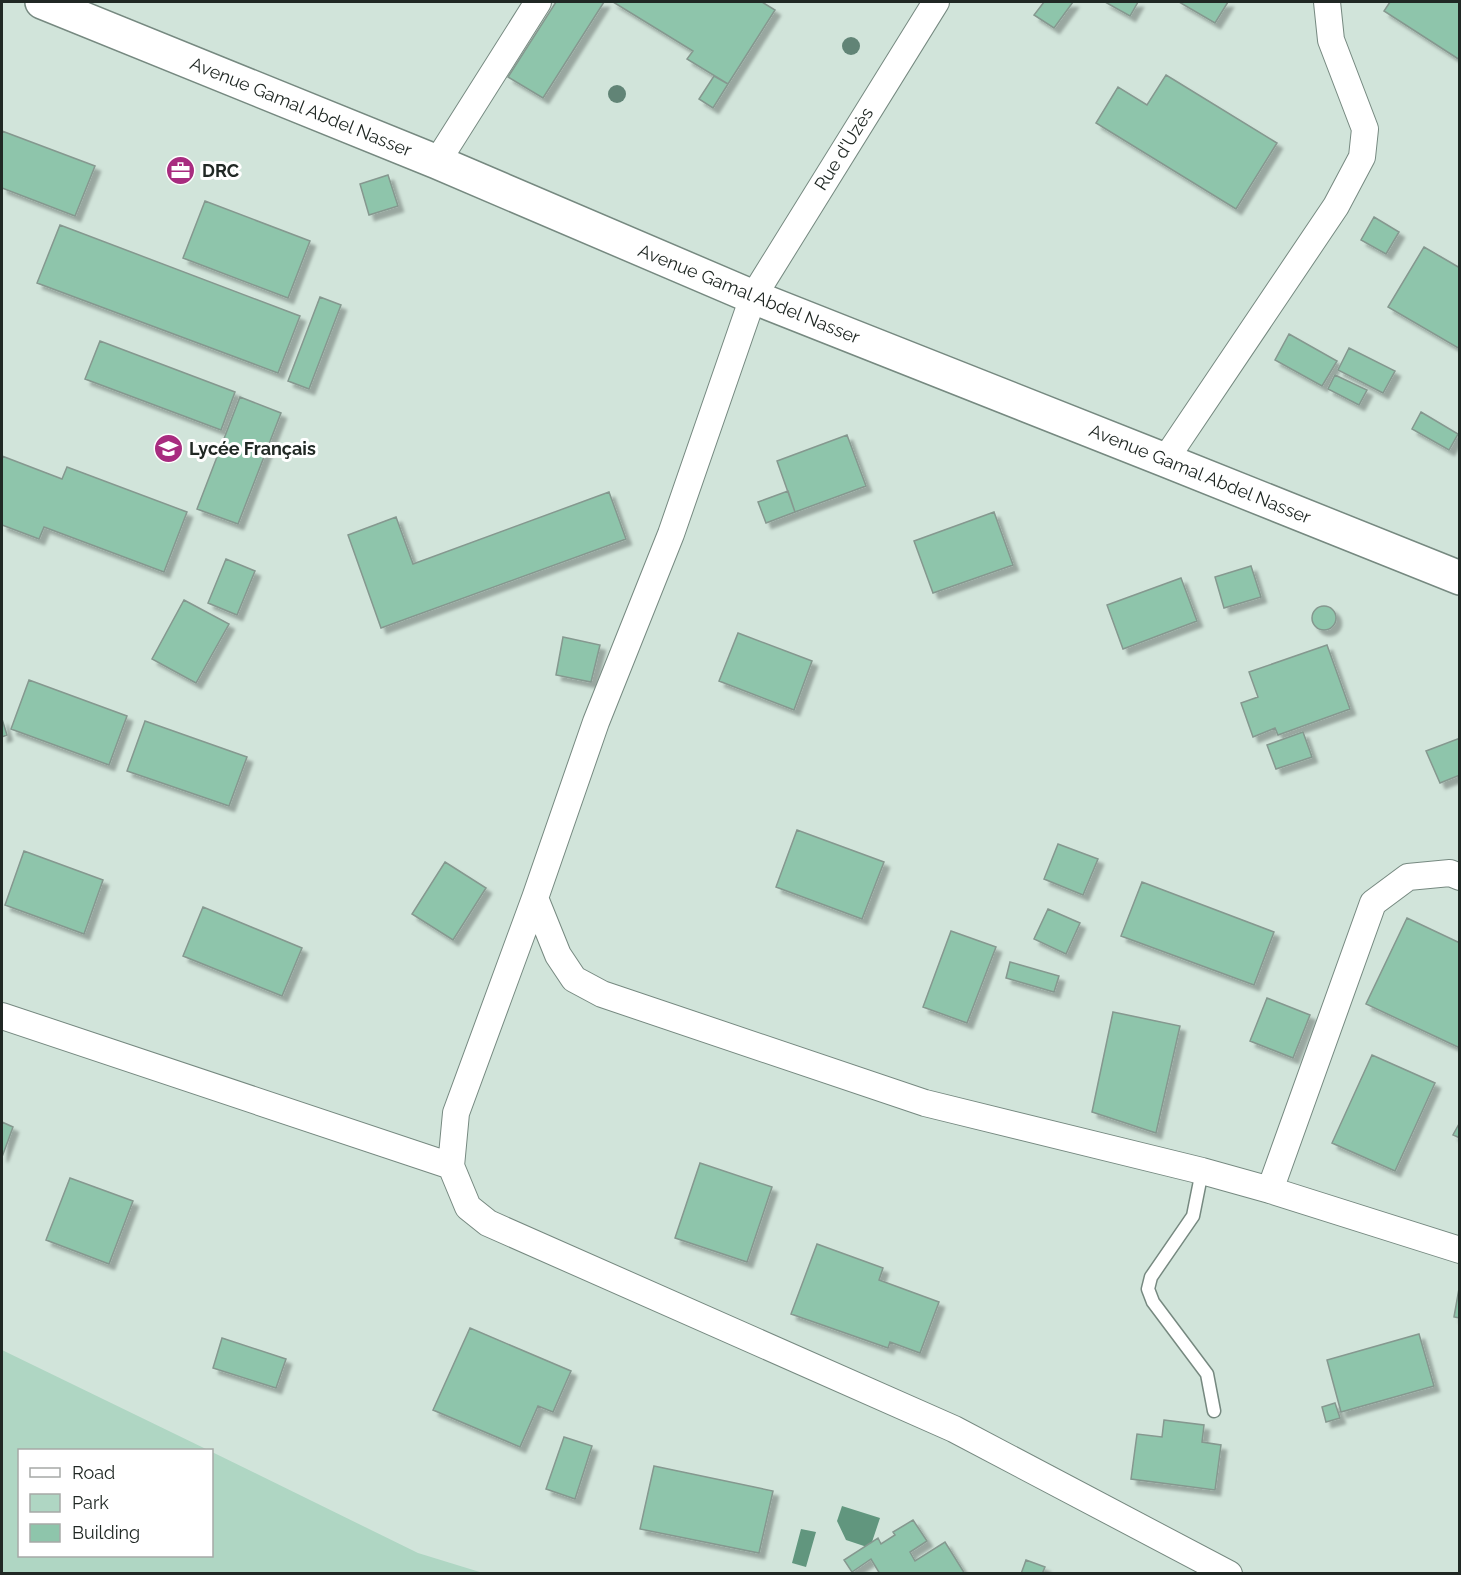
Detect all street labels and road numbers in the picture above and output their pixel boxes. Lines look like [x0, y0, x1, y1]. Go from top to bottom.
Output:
street label: Avenue Gamal Abdel Nasser [187, 52, 416, 161]
street label: Rue d'Uzès [810, 103, 877, 194]
street label: Avenue Gamal Abdel Nasser [635, 239, 864, 348]
street label: Avenue Gamal Abdel Nasser [1086, 419, 1315, 528]

